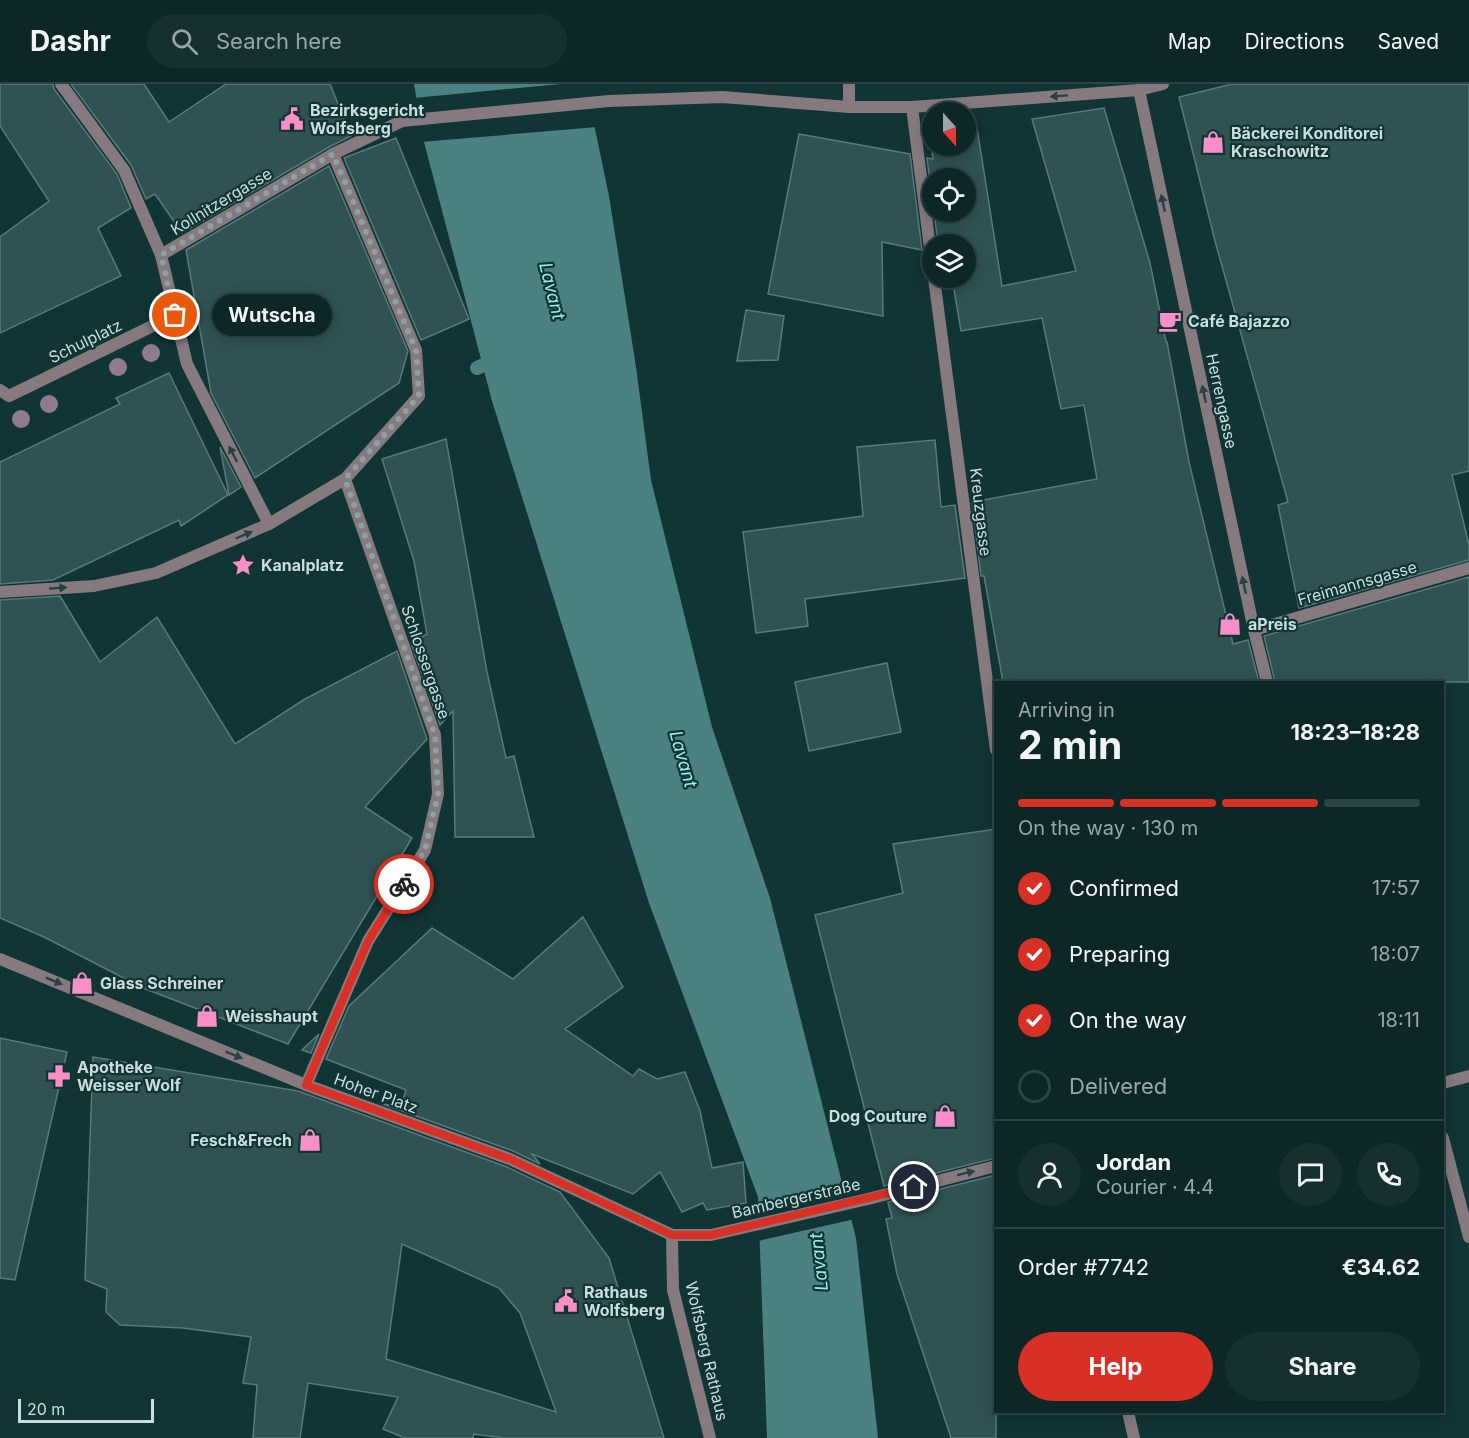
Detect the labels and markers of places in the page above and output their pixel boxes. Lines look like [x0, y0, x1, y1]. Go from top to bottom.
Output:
place label: Bezirksgericht Wolfsberg [310, 100, 424, 138]
public building icon: Bezirksgericht Wolfsberg [279, 106, 305, 132]
place label: Bäckerei Konditorei Kraschowitz [1231, 123, 1383, 161]
shop icon: Bäckerei Konditorei Kraschowitz [1200, 129, 1226, 155]
pin [149, 289, 200, 340]
callout: Wutscha [211, 294, 331, 336]
cafe icon: Café Bajazzo [1157, 308, 1183, 334]
place label: Café Bajazzo [1188, 311, 1290, 331]
place icon: Kanalplatz [230, 552, 256, 578]
place label: Kanalplatz [261, 555, 344, 575]
shop icon: aPreis [1217, 611, 1243, 637]
place label: aPreis [1248, 614, 1297, 634]
shop icon: Glass Schreiner [69, 970, 95, 996]
place label: Glass Schreiner [100, 973, 224, 993]
shop icon: Weisshaupt [194, 1003, 220, 1029]
place label: Weisshaupt [225, 1006, 318, 1026]
place label: Apotheke Weisser Wolf [77, 1057, 181, 1095]
pharmacy icon: Apotheke Weisser Wolf [46, 1063, 72, 1089]
shop icon: Dog Couture [932, 1103, 958, 1129]
place label: Dog Couture [829, 1106, 927, 1126]
shop icon: Fesch&Frech [297, 1127, 323, 1153]
place label: Fesch&Frech [190, 1130, 292, 1150]
pin [888, 1161, 939, 1212]
place label: Rathaus Wolfsberg [584, 1282, 665, 1320]
public building icon: Rathaus Wolfsberg [553, 1288, 579, 1314]

